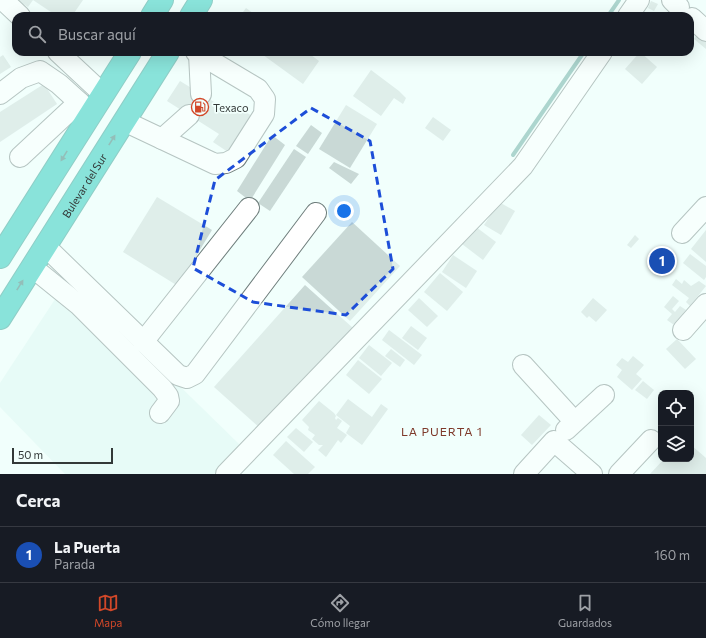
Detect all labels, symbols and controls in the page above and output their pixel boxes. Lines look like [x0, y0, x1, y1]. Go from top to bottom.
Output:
search box [12, 12, 694, 56]
icon: search [26, 23, 48, 45]
text: Buscar aquí [58, 25, 136, 43]
fuel station icon: Texaco [190, 97, 210, 117]
place label: Texaco [213, 101, 249, 114]
one-way arrow [109, 134, 116, 146]
street label: Bulevar del Sur [59, 150, 109, 220]
one-way arrow [60, 151, 68, 161]
your location [334, 201, 354, 221]
pin: 1 [649, 246, 675, 276]
one-way arrow [17, 279, 24, 291]
map controls [658, 390, 694, 462]
button: locate [658, 390, 694, 426]
district label: LA PUERTA 1 [401, 424, 483, 438]
button: layers [658, 426, 694, 462]
scale bar [12, 446, 113, 465]
text: 50 m [18, 448, 43, 461]
text: Cerca [16, 490, 61, 511]
text: La Puerta [54, 538, 120, 556]
text: 1 [26, 547, 32, 563]
text: 160 m [654, 547, 690, 563]
text: Parada [54, 556, 95, 572]
tab: Mapa [94, 592, 122, 629]
tab: Cómo llegar [310, 592, 370, 629]
tab: Guardados [558, 592, 612, 629]

